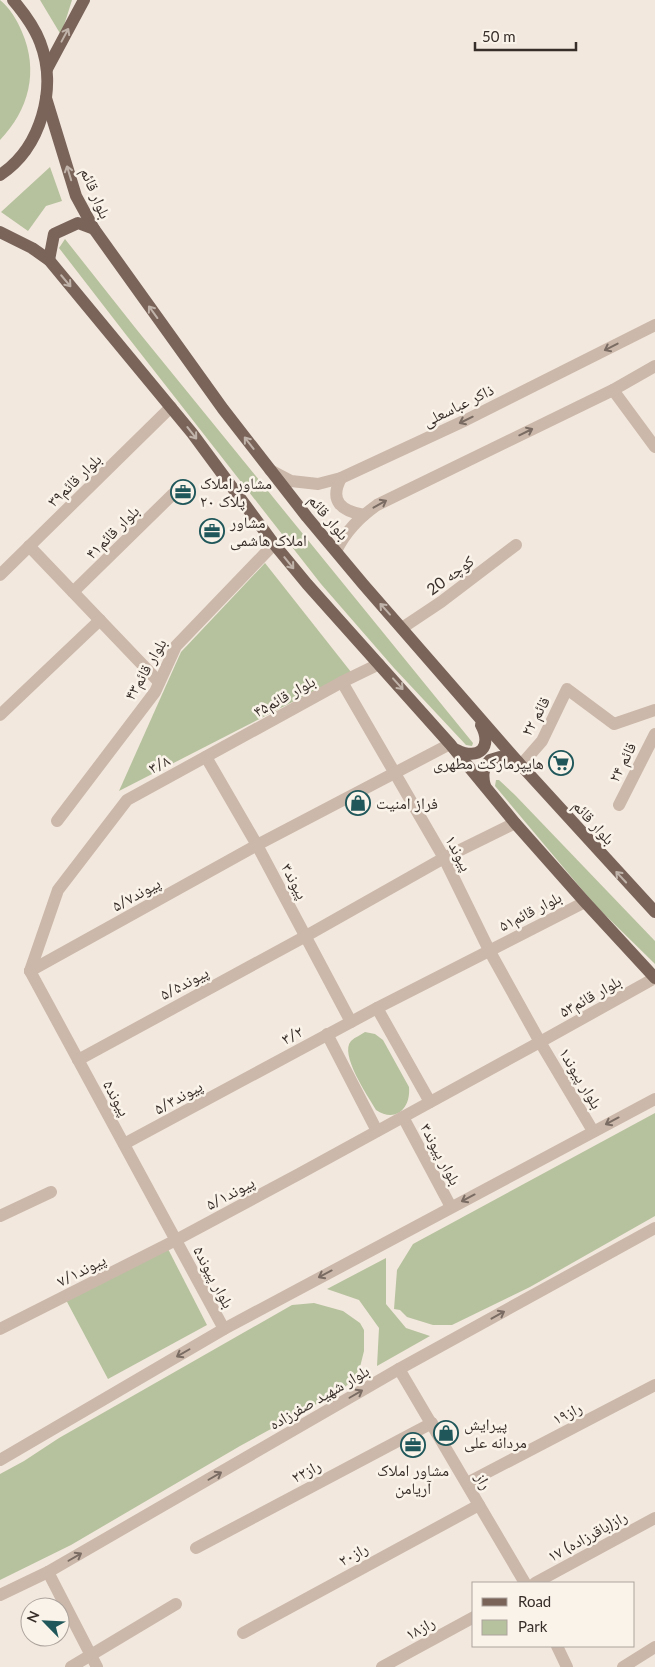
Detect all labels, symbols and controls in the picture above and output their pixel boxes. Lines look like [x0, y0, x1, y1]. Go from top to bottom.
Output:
scale bar [475, 20, 576, 52]
text: 50 m [482, 27, 516, 45]
one-way arrow [61, 28, 71, 42]
street label: بلوار قائم [75, 164, 116, 222]
one-way arrow [64, 166, 74, 182]
one-way arrow [60, 274, 71, 287]
one-way arrow [148, 305, 158, 319]
one-way arrow [604, 342, 619, 352]
street label: ذاکر عباسعلی [419, 379, 497, 432]
one-way arrow [459, 415, 474, 425]
one-way arrow [187, 426, 197, 440]
one-way arrow [518, 427, 533, 436]
one-way arrow [244, 436, 254, 450]
street label: بلوار قائم۳۹ [43, 449, 106, 511]
place label: مشاور املاک پلاک ۲۰ [200, 473, 272, 511]
office icon: مشاور املاک پلاک ۲۰ [170, 479, 196, 505]
street label: بلوار قائم [303, 490, 354, 545]
one-way arrow [373, 498, 387, 508]
street label: بلوار قائم۴۱ [81, 501, 144, 564]
place label: مشاور املاک هاشمی [229, 512, 307, 551]
office icon: مشاور املاک هاشمی [199, 518, 225, 544]
street label: کوچه 20 [422, 550, 478, 599]
one-way arrow [284, 556, 295, 569]
one-way arrow [379, 602, 391, 615]
street label: بلوار قائم۴۳ [119, 635, 171, 704]
street label: بلوار قائم۴۵ [249, 671, 319, 722]
one-way arrow [392, 678, 403, 691]
street label: قائم ۲۲ [516, 693, 555, 740]
street label: ۲۴ قائم [604, 739, 641, 786]
street label: ۳/۸ [145, 750, 173, 777]
supermarket icon: هایپرمارکت مطهری [548, 750, 574, 776]
place label: هایپرمارکت مطهری [433, 753, 544, 774]
shop icon: فراز امنیت [345, 790, 371, 816]
place label: فراز امنیت [376, 793, 438, 813]
street label: بلوار قائم [568, 795, 619, 849]
street label: پیوند۱ [441, 832, 477, 875]
street label: پیوند۳ [277, 860, 313, 903]
one-way arrow [615, 870, 627, 883]
street label: پیوند۵/۷ [108, 872, 164, 916]
street label: بلوار قائم۵۱ [495, 887, 565, 936]
street label: پیوند۵/۵ [156, 962, 212, 1004]
street label: بلوار قائم۵۳ [555, 971, 625, 1022]
street label: ۳/۲ [278, 1021, 306, 1048]
street label: بلوار پیوند۱ [555, 1044, 607, 1112]
street label: پیوند۵/۳ [150, 1075, 206, 1119]
street label: پیوند۵ [99, 1077, 135, 1120]
one-way arrow [605, 1117, 620, 1126]
street label: بلوار پیوند۳ [416, 1119, 466, 1189]
street label: پیوند۵/۱ [202, 1172, 258, 1214]
one-way arrow [462, 1193, 476, 1203]
street label: بلوار پیوند۵ [189, 1242, 239, 1312]
street label: پیوند۷/۱ [53, 1249, 109, 1291]
one-way arrow [318, 1270, 333, 1279]
one-way arrow [490, 1310, 505, 1320]
one-way arrow [176, 1349, 191, 1358]
street label: بلوار شهید صفرزاده [265, 1360, 373, 1434]
one-way arrow [348, 1389, 362, 1399]
street label: راز۱۹ [549, 1397, 585, 1429]
place label: پیرایش مردانه علی [464, 1414, 527, 1453]
shop icon: پیرایش مردانه علی [433, 1420, 459, 1446]
office icon: مشاور املاک آریامن [400, 1432, 426, 1458]
street label: راز۲۲ [288, 1455, 324, 1487]
place label: مشاور املاک آریامن [377, 1460, 449, 1499]
street label: راز [471, 1468, 497, 1493]
one-way arrow [208, 1471, 223, 1481]
street label: ۱۷ راز(باقرزاده) [544, 1506, 630, 1566]
street label: راز۲۰ [335, 1538, 371, 1570]
one-way arrow [67, 1552, 81, 1562]
legend [472, 1582, 635, 1647]
text: Road [518, 1592, 551, 1610]
north arrow [20, 1597, 70, 1647]
text: N [23, 1608, 43, 1625]
street label: راز۱۸ [402, 1612, 438, 1644]
text: Park [518, 1617, 548, 1635]

